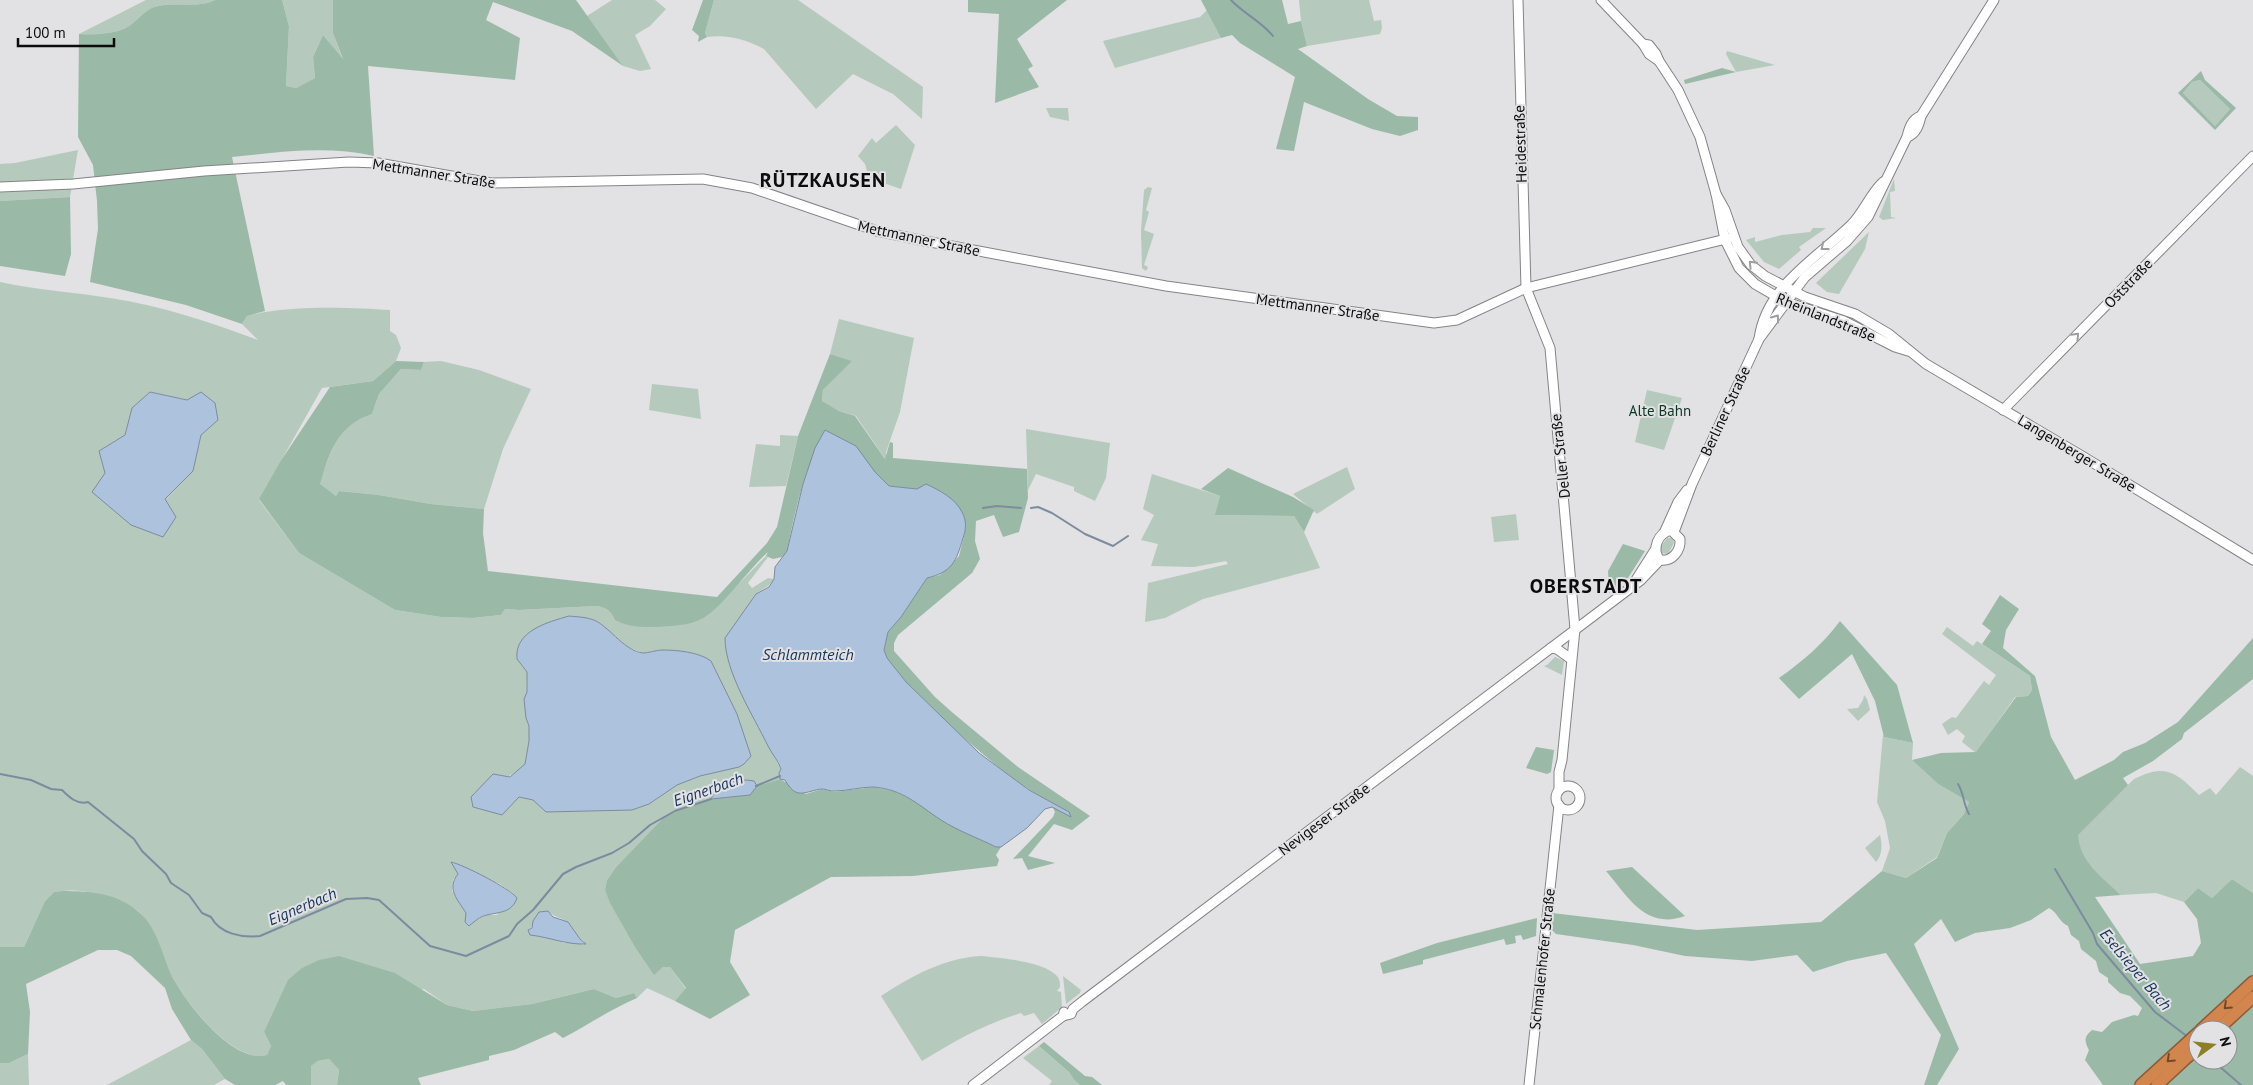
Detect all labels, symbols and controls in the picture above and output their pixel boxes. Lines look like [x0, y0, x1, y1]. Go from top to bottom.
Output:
scale bar [18, 15, 114, 47]
text: 100 m [25, 23, 66, 42]
street label: Heidestraße [1509, 105, 1531, 183]
street label: Mettmanner Straße [371, 154, 497, 192]
district label: RÜTZKAUSEN [760, 167, 886, 193]
street label: Mettmanner Straße [856, 216, 982, 260]
one-way arrow [1821, 242, 1830, 250]
street label: Oststraße [2100, 254, 2156, 312]
one-way arrow [1749, 261, 1758, 270]
street label: Rheinlandstraße [1774, 288, 1878, 346]
street label: Mettmanner Straße [1255, 289, 1381, 325]
one-way arrow [1769, 314, 1779, 323]
one-way arrow [2070, 333, 2079, 342]
street label: Berliner Straße [1696, 363, 1754, 459]
park label: Alte Bahn [1629, 401, 1691, 420]
street label: Langenberger Straße [2014, 410, 2140, 496]
street label: Deller Straße [1546, 413, 1574, 499]
district label: OBERSTADT [1530, 573, 1642, 599]
water label: Schlammteich [762, 644, 854, 664]
water label: Eignerbach [670, 768, 746, 810]
street label: Nevigeser Straße [1275, 778, 1373, 860]
water label: Eignerbach [265, 883, 339, 929]
street label: Schmalenhofer Straße [1525, 887, 1559, 1031]
water label: Eselsieper Bach [2096, 924, 2176, 1014]
one-way arrow [2223, 1000, 2232, 1009]
north arrow [2188, 1020, 2238, 1070]
text: N [2216, 1035, 2235, 1048]
one-way arrow [2166, 1053, 2175, 1062]

